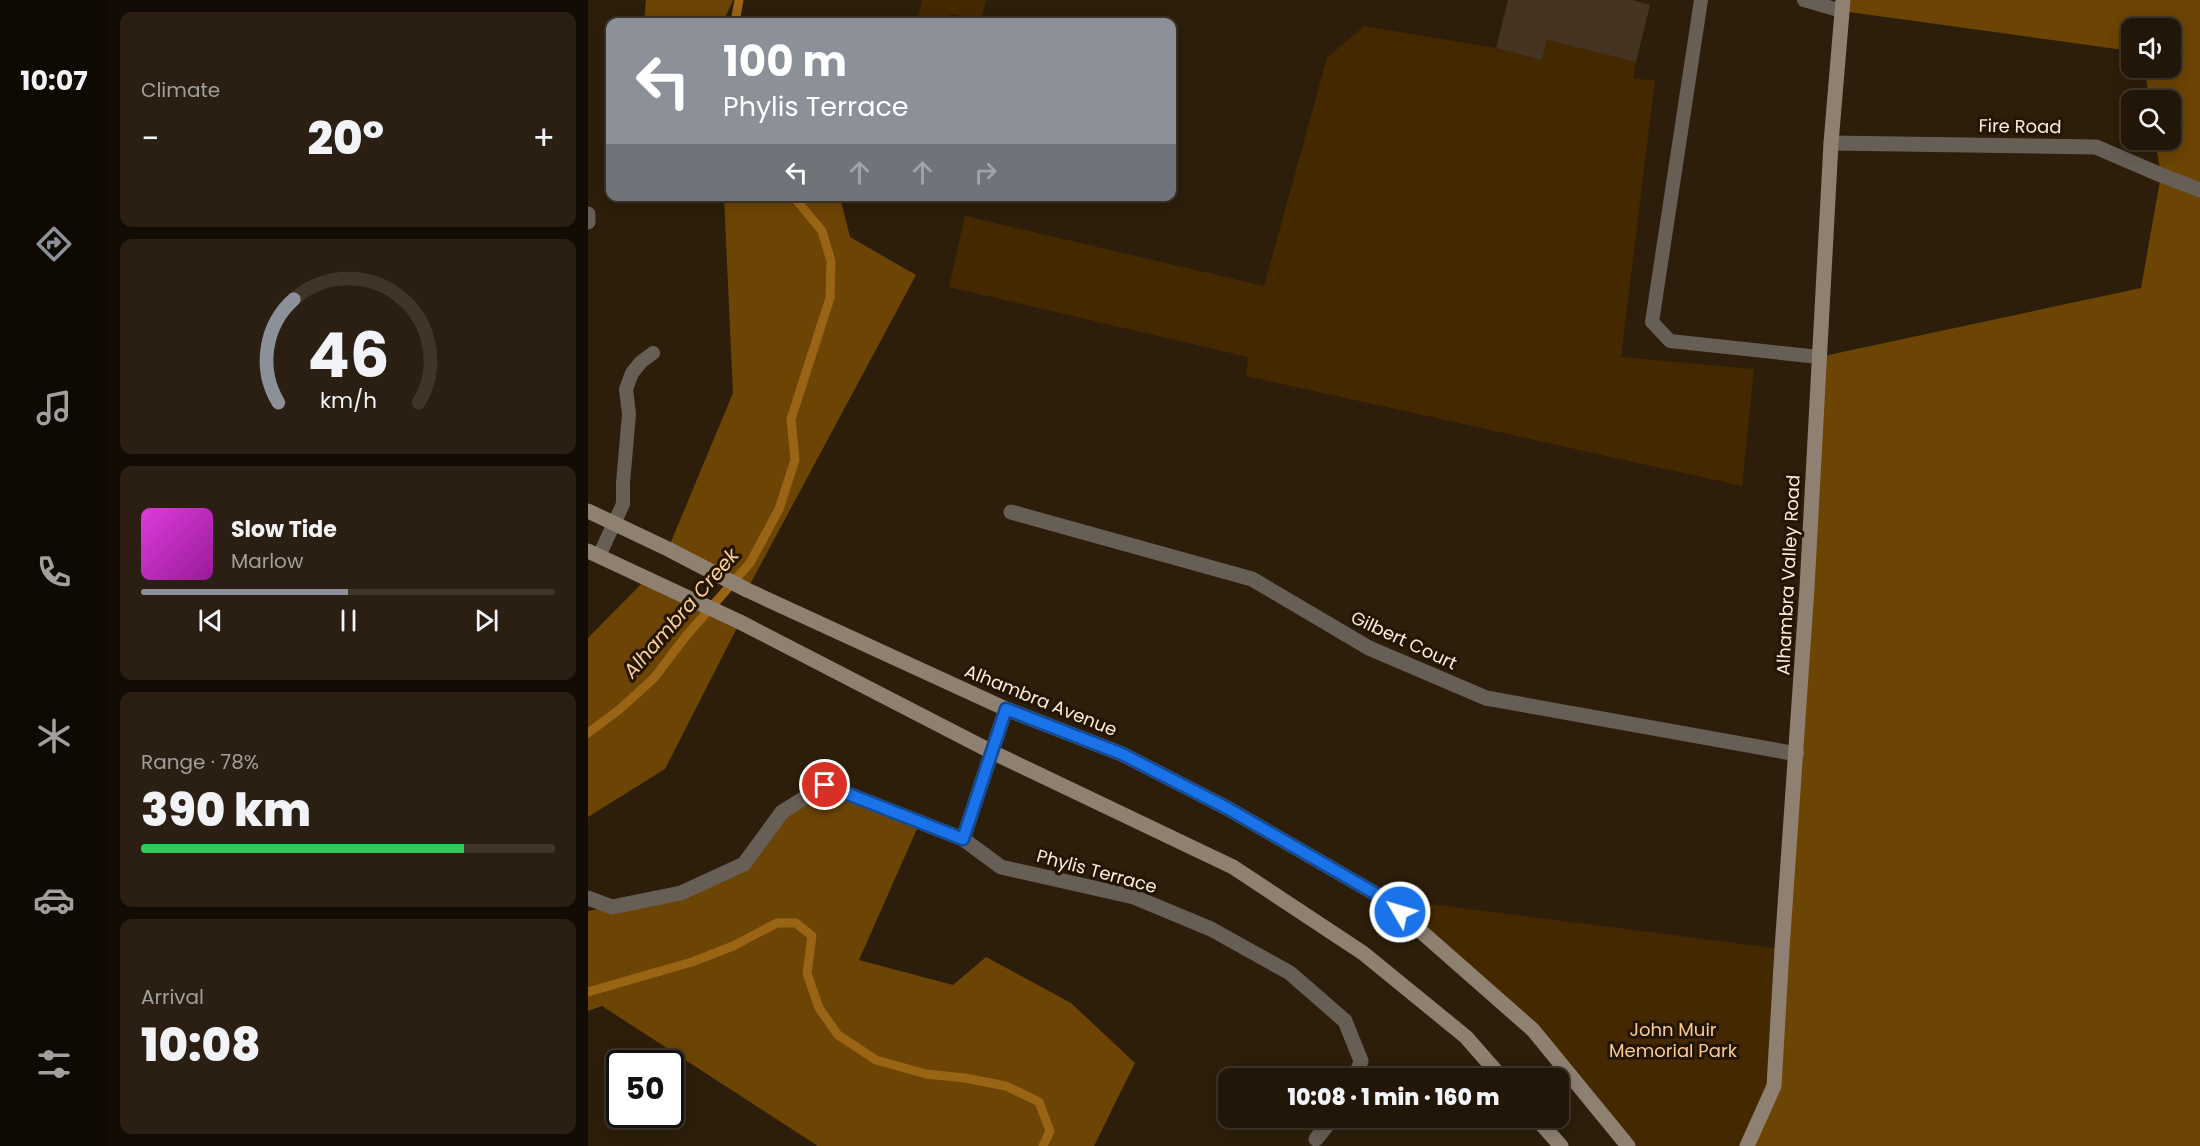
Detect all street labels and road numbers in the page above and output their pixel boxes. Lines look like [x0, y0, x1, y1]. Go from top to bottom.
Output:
street label: Fire Road [1978, 113, 2062, 139]
street label: Alhambra Valley Road [1770, 474, 1806, 676]
street label: Gilbert Court [1347, 604, 1461, 676]
street label: Alhambra Avenue [961, 658, 1121, 742]
street label: Phylis Terrace [1034, 843, 1160, 899]

